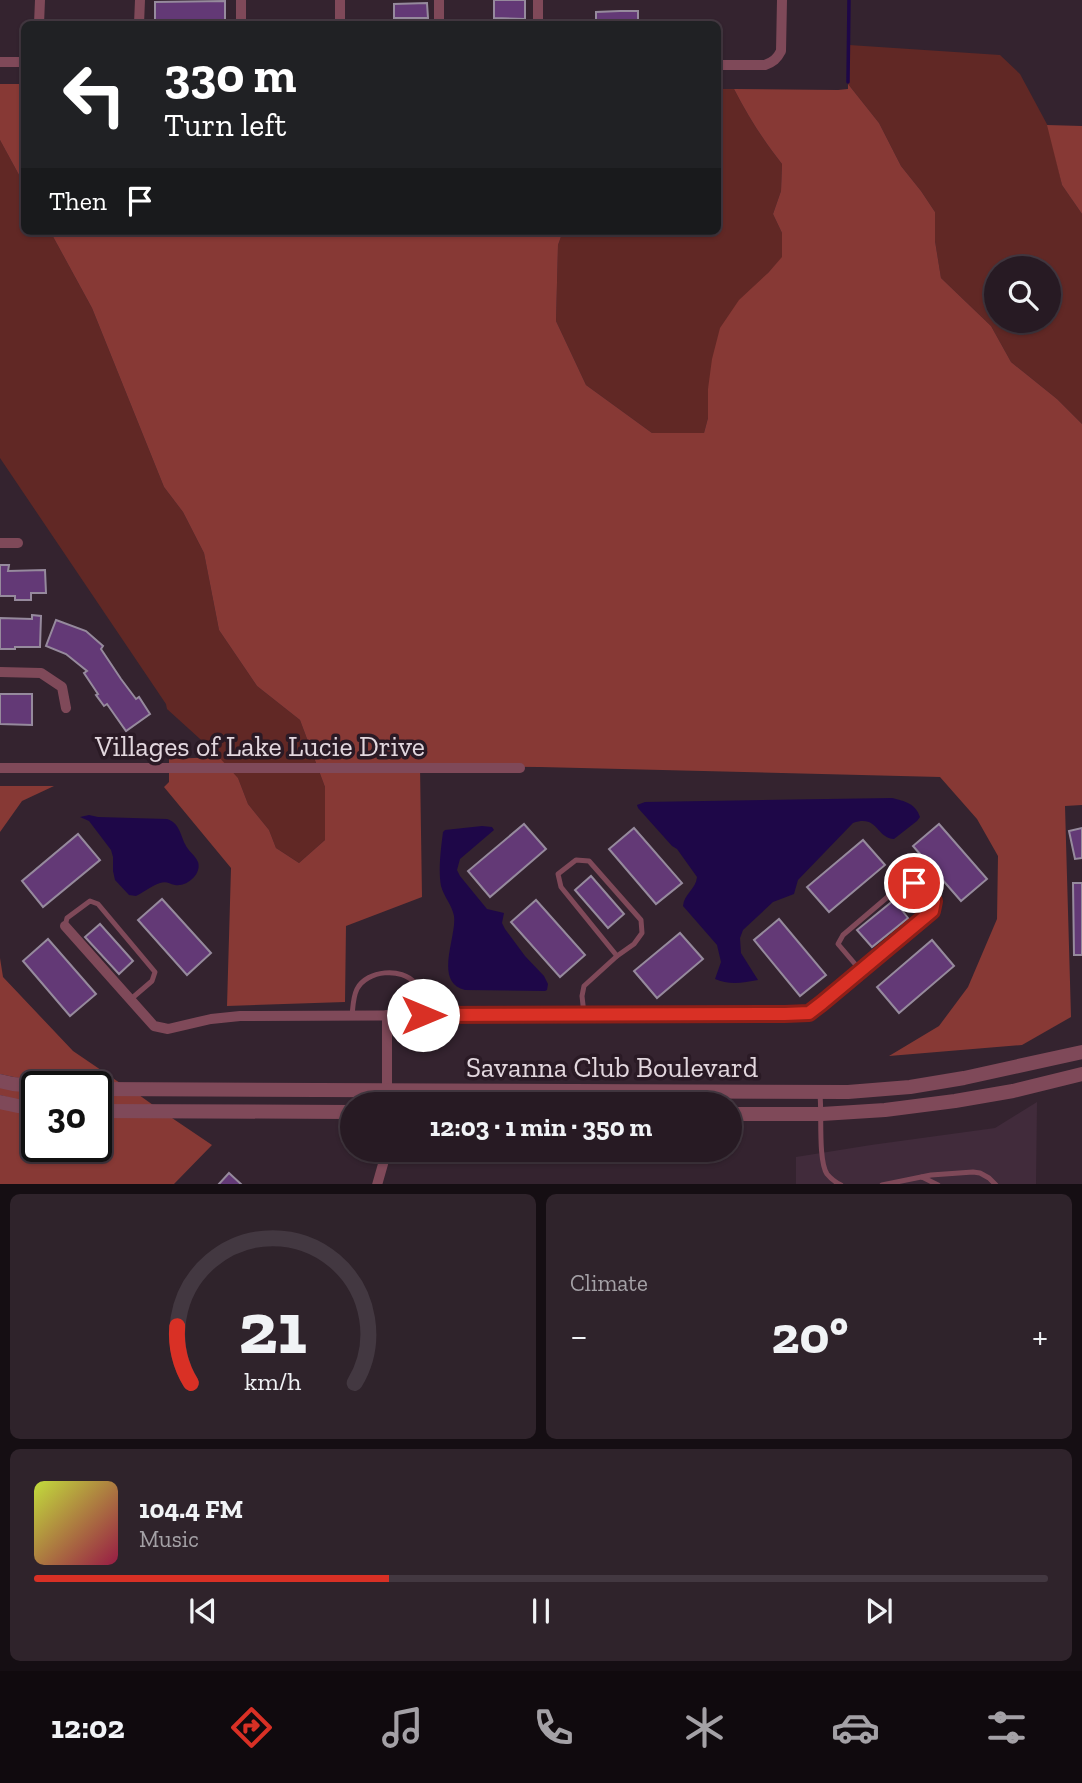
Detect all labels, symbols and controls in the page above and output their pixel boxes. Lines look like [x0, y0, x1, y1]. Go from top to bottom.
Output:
text: 330 m [164, 46, 297, 105]
icon: left [49, 49, 140, 140]
text: Turn left [164, 106, 286, 144]
icon: arrive [121, 182, 159, 220]
text: Then [49, 185, 107, 217]
map controls [984, 256, 1061, 333]
button: search [984, 256, 1061, 333]
street label: Villages of Lake Lucie Drive [94, 730, 425, 763]
pin [884, 853, 944, 913]
icon: arrive [895, 864, 933, 902]
position arrow [386, 978, 460, 1052]
street label: Savanna Club Boulevard [466, 1051, 758, 1084]
speed limit sign: 30 [21, 1071, 112, 1162]
text: 12:03 · 1 min · 350 m [430, 1111, 652, 1143]
text: Climate [570, 1269, 648, 1297]
text: 21 [239, 1284, 307, 1372]
text: 20° [772, 1304, 848, 1366]
text: − [570, 1313, 588, 1359]
text: + [1032, 1313, 1048, 1359]
text: km/h [244, 1365, 302, 1395]
text: 104.4 FM [139, 1493, 243, 1525]
text: Music [139, 1525, 199, 1553]
icon: previous [184, 1592, 222, 1630]
icon: pause [522, 1592, 560, 1630]
icon: next [860, 1592, 898, 1630]
icon: directions [227, 1703, 276, 1752]
icon: music [378, 1703, 427, 1752]
icon: phone [529, 1703, 578, 1752]
icon: climate [680, 1703, 729, 1752]
icon: car [831, 1703, 880, 1752]
icon: filters [982, 1703, 1031, 1752]
text: 12:02 [51, 1708, 125, 1746]

